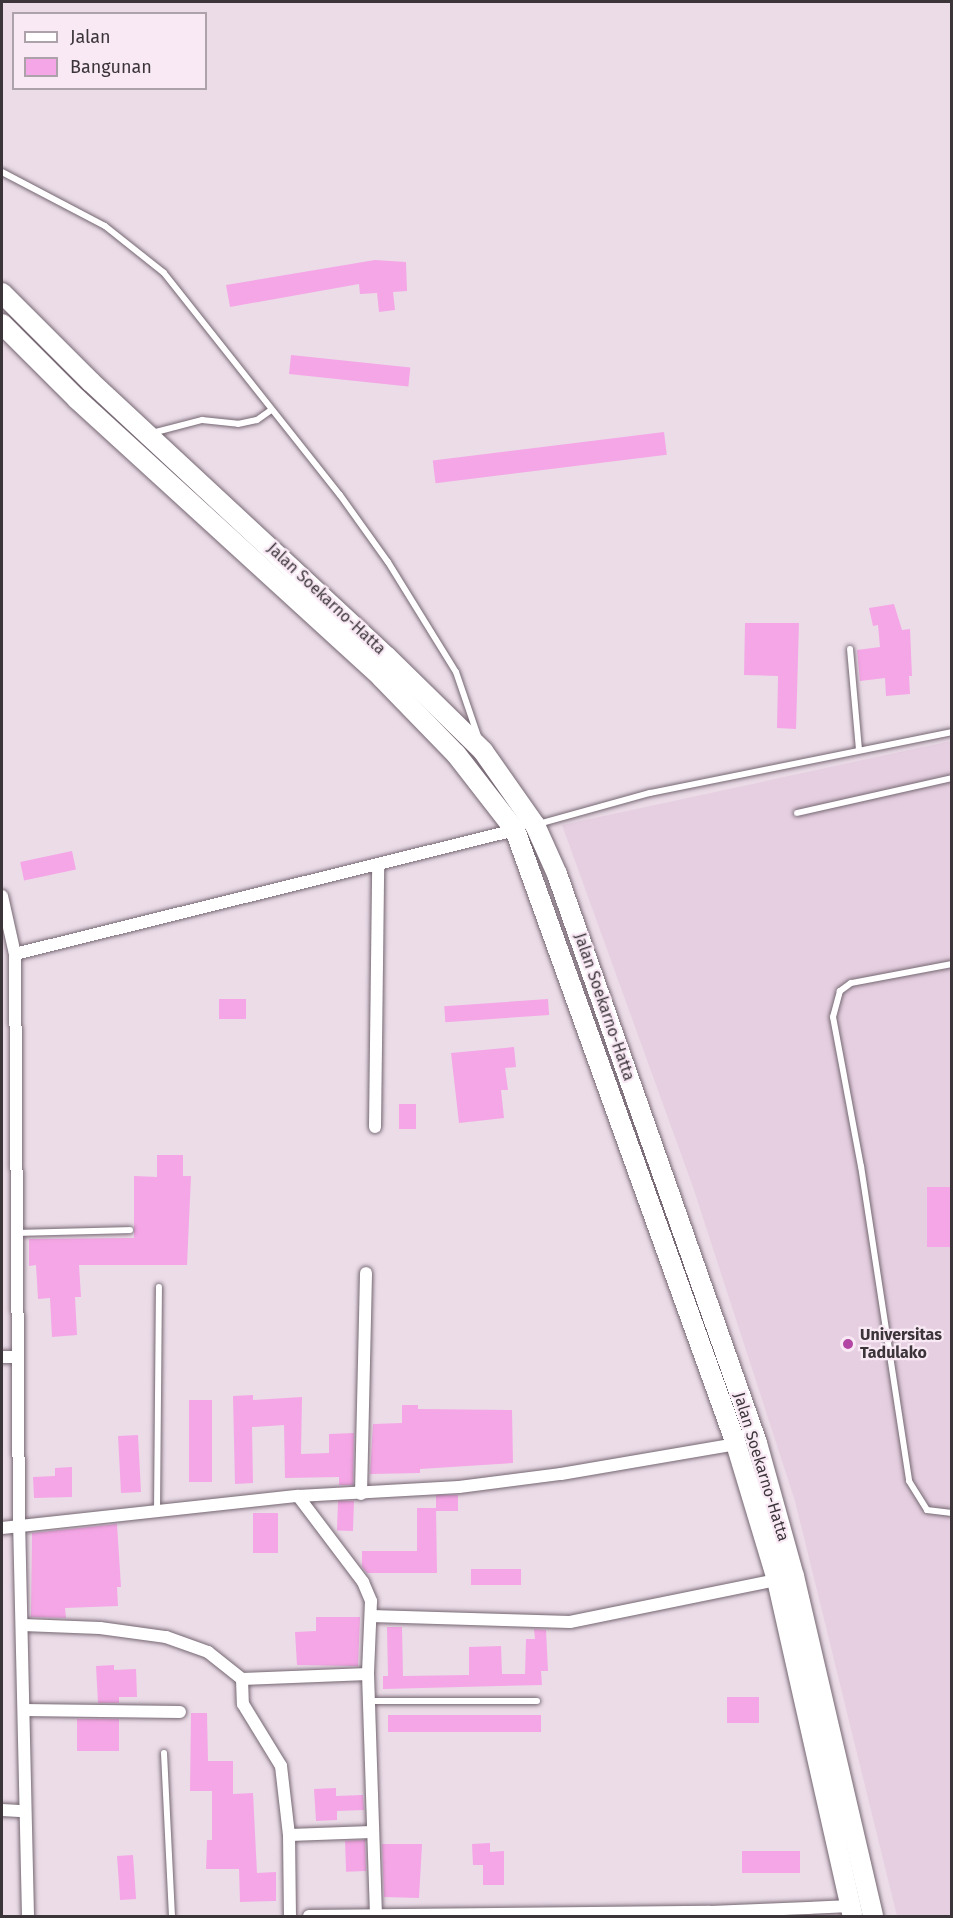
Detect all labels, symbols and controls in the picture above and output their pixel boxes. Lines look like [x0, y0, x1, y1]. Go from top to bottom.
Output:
legend [12, 12, 207, 90]
text: Jalan [70, 26, 111, 48]
text: Bangunan [70, 56, 152, 78]
street label: Jalan Soekarno-Hatta [263, 539, 389, 659]
street label: Jalan Soekarno-Hatta [570, 931, 638, 1083]
place label: Universitas Tadulako [860, 1325, 942, 1363]
marker: Universitas Tadulako [841, 1337, 855, 1351]
street label: Jalan Soekarno-Hatta [729, 1390, 793, 1544]

